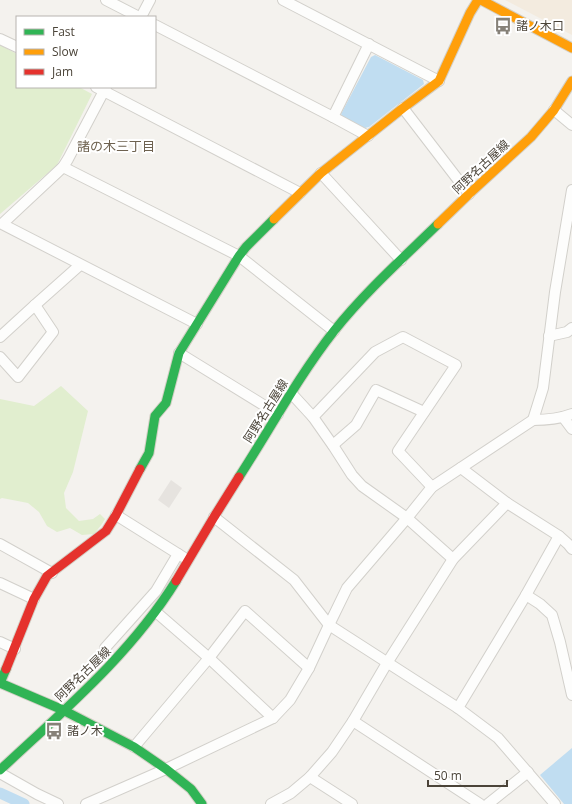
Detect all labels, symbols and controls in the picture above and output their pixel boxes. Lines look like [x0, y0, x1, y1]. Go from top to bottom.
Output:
legend [16, 16, 156, 88]
bus stop icon: 諸ノ木口 [493, 16, 513, 36]
place label: 諸ノ木口 [516, 17, 564, 34]
text: Fast [52, 23, 75, 40]
text: Slow [52, 43, 79, 60]
text: Jam [51, 63, 73, 80]
street label: 阿野名古屋線 [449, 136, 513, 197]
district label: 諸の木三丁目 [77, 137, 155, 155]
street label: 阿野名古屋線 [239, 376, 292, 446]
street label: 阿野名古屋線 [51, 643, 114, 705]
bus stop icon: 諸ノ木 [44, 721, 64, 741]
place label: 諸ノ木 [67, 722, 103, 739]
scale bar [428, 762, 507, 788]
text: 50 m [434, 767, 462, 784]

